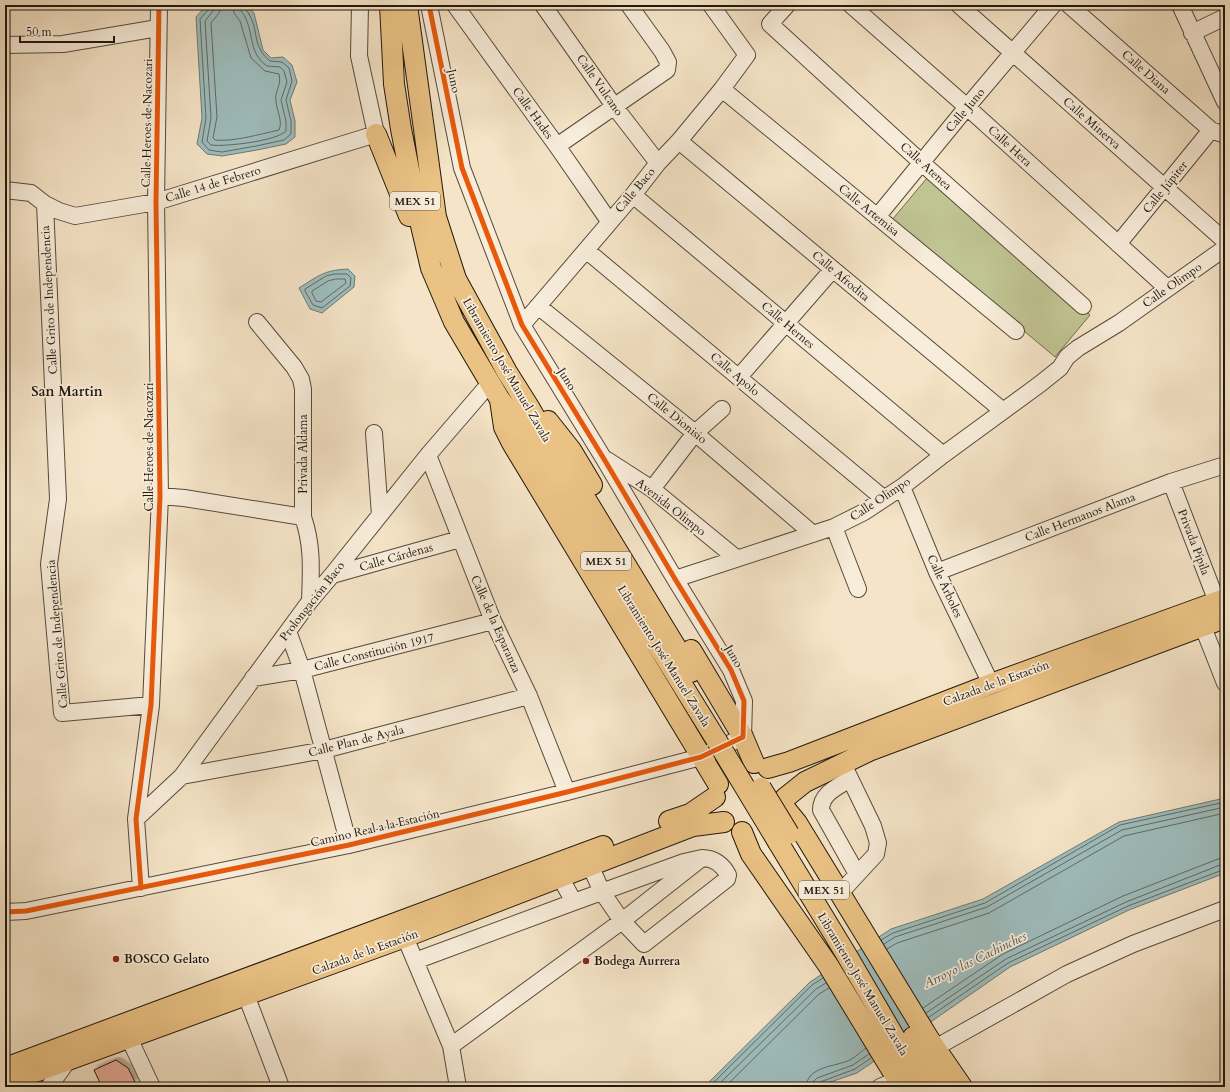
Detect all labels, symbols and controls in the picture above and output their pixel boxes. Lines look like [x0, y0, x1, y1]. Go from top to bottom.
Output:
scale bar [20, 18, 114, 44]
text: 50 m [26, 24, 53, 40]
street label: Calle Diana [1118, 46, 1174, 98]
street label: Calle Vulcano [573, 51, 627, 119]
street label: Calle Heroes de Nacozari [138, 58, 156, 188]
street label: Juno [443, 66, 464, 95]
street label: Calle Hades [509, 84, 557, 142]
street label: Calle Juno [942, 84, 989, 135]
street label: Calle Minerva [1060, 93, 1125, 153]
street label: Calle Hera [985, 122, 1036, 171]
street label: Calle Atenea [897, 139, 956, 194]
street label: Calle Júpiter [1139, 157, 1191, 217]
street label: Calle 14 de Febrero [163, 162, 263, 206]
street label: Calle Baco [611, 164, 659, 216]
street label: Calle Artemisa [835, 180, 903, 240]
road number: MEX 51 [390, 192, 440, 210]
street label: Calle Grito de Independencia [37, 224, 61, 375]
street label: Calle Afrodita [809, 247, 874, 305]
street label: Calle Olimpo [1139, 258, 1205, 311]
street label: Libramiento José Manuel Zavala [459, 295, 555, 446]
street label: Calle Hernes [758, 298, 818, 352]
street label: Calle Apolo [707, 349, 764, 400]
street label: Juno [553, 363, 580, 394]
district label: San Martin [31, 382, 103, 401]
street label: Calle Heroes de Nacozari [141, 382, 157, 511]
street label: Calle Dionisio [644, 389, 711, 447]
street label: Privada Aldama [295, 413, 311, 494]
street label: Calle Olimpo [847, 473, 914, 524]
street label: Avenida Olimpo [633, 475, 710, 540]
street label: Calle Hermanos Alama [1023, 488, 1138, 545]
street label: Privada Pípila [1174, 507, 1214, 578]
street label: Calle Cárdenas [357, 539, 435, 575]
road number: MEX 51 [581, 552, 631, 570]
street label: Calle Árboles [923, 552, 967, 620]
street label: Prolongación Baco [276, 557, 348, 644]
street label: Calle Grito de Independencia [42, 558, 71, 709]
street label: Calle de la Esparanza [467, 573, 525, 676]
street label: Libramiento José Manuel Zavala [614, 582, 715, 730]
street label: Calle Constitución 1917 [312, 629, 436, 675]
street label: Juno [720, 640, 747, 671]
street label: Calzada de la Estación [941, 656, 1051, 710]
street label: Calle Plan de Ayala [307, 721, 406, 761]
street label: Camino Real a la Estación [309, 805, 441, 851]
road number: MEX 51 [799, 881, 849, 899]
street label: Libramiento José Manuel Zavala [814, 910, 913, 1059]
street label: Calzada de la Estación [310, 925, 420, 979]
water label: Arroyo las Cachinches [919, 927, 1030, 993]
place label: BOSCO Gelato [124, 951, 209, 967]
place label: Bodega Aurrera [594, 953, 680, 969]
marker: BOSCO Gelato [111, 954, 121, 964]
marker: Bodega Aurrera [581, 956, 591, 966]

